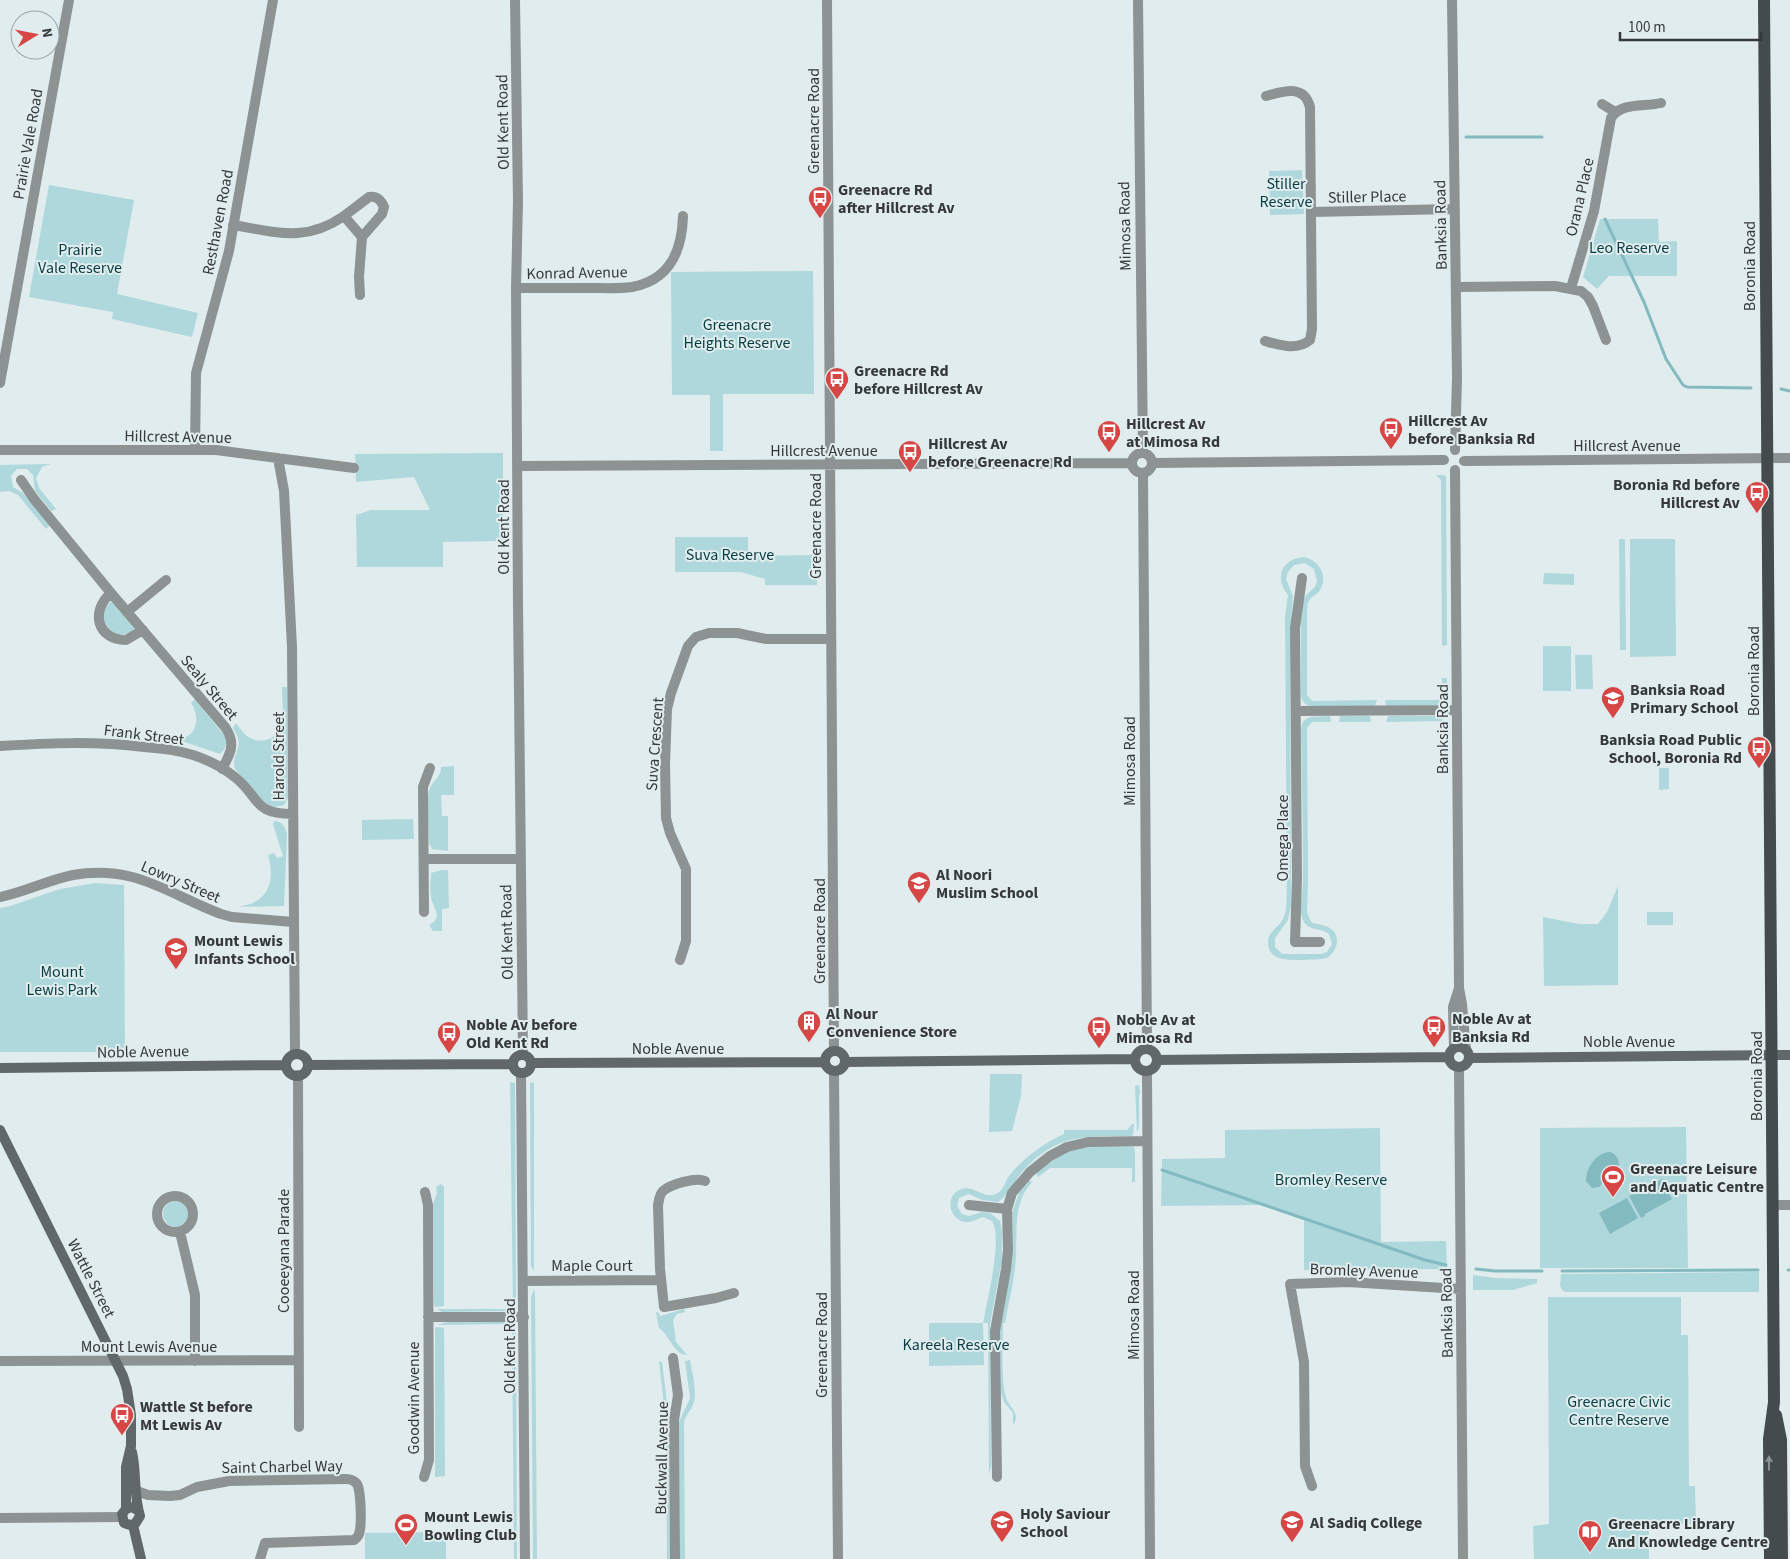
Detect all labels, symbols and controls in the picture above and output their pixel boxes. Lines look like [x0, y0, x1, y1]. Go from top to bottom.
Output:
north arrow [10, 10, 60, 60]
scale bar [1620, 10, 1761, 42]
text: 100 m [1628, 17, 1666, 38]
text: N [36, 27, 57, 39]
street label: Greenacre Road [803, 68, 825, 174]
street label: Old Kent Road [491, 74, 515, 170]
street label: Prairie Vale Road [7, 87, 49, 201]
street label: Orana Place [1560, 156, 1600, 239]
street label: Resthaven Road [197, 168, 239, 277]
park label: Stiller Reserve [1260, 173, 1312, 213]
place label: Greenacre Rd after Hillcrest Av [838, 179, 955, 219]
street label: Banksia Road [1429, 180, 1453, 270]
street label: Mimosa Road [1113, 181, 1137, 271]
bus stop icon: Greenacre Rd after Hillcrest Av [807, 185, 833, 219]
street label: Stiller Place [1328, 185, 1406, 209]
street label: Boronia Road [1739, 221, 1761, 311]
park label: Leo Reserve [1589, 237, 1669, 259]
park label: Prairie Vale Reserve [38, 239, 122, 279]
street label: Konrad Avenue [526, 261, 628, 285]
park label: Greenacre Heights Reserve [683, 314, 791, 354]
place label: Greenacre Rd before Hillcrest Av [854, 360, 984, 400]
bus stop icon: Greenacre Rd before Hillcrest Av [824, 366, 850, 400]
place label: Hillcrest Av before Banksia Rd [1408, 410, 1535, 450]
place label: Hillcrest Av at Mimosa Rd [1126, 413, 1220, 453]
bus stop icon: Hillcrest Av before Banksia Rd [1378, 416, 1404, 450]
bus stop icon: Hillcrest Av at Mimosa Rd [1096, 419, 1122, 453]
street label: Hillcrest Avenue [124, 425, 232, 449]
place label: Hillcrest Av before Greenacre Rd [928, 433, 1072, 473]
street label: Hillcrest Avenue [1573, 435, 1681, 457]
bus stop icon: Hillcrest Av before Greenacre Rd [897, 439, 923, 473]
street label: Hillcrest Avenue [770, 440, 878, 462]
street label: Greenacre Road [805, 473, 827, 579]
place label: Boronia Rd before Hillcrest Av [1613, 474, 1741, 514]
street label: Old Kent Road [493, 479, 515, 575]
bus stop icon: Boronia Rd before Hillcrest Av [1744, 480, 1770, 514]
park label: Suva Reserve [686, 544, 774, 566]
street label: Boronia Road [1743, 626, 1765, 716]
street label: Sealy Street [175, 650, 243, 725]
place label: Banksia Road Primary School [1630, 679, 1739, 719]
street label: Banksia Road [1432, 684, 1454, 774]
school or university icon: Banksia Road Primary School [1600, 685, 1626, 719]
street label: Suva Crescent [641, 696, 669, 792]
street label: Harold Street [268, 711, 290, 800]
street label: Mimosa Road [1119, 716, 1141, 806]
street label: Frank Street [102, 719, 186, 751]
place label: Banksia Road Public School, Boronia Rd [1599, 729, 1743, 769]
bus stop icon: Banksia Road Public School, Boronia Rd [1746, 735, 1772, 769]
street label: Omega Place [1272, 795, 1294, 881]
street label: Lowry Street [137, 855, 224, 909]
place label: Al Noori Muslim School [935, 864, 1039, 904]
school or university icon: Al Noori Muslim School [906, 870, 932, 904]
street label: Greenacre Road [809, 878, 831, 984]
street label: Old Kent Road [495, 884, 519, 980]
place label: Mount Lewis Infants School [194, 930, 295, 970]
school or university icon: Mount Lewis Infants School [163, 936, 189, 970]
park label: Mount Lewis Park [27, 961, 98, 1001]
place label: Al Nour Convenience Store [825, 1003, 957, 1043]
place label: Noble Av at Banksia Rd [1452, 1008, 1532, 1048]
building icon: Al Nour Convenience Store [796, 1009, 822, 1043]
place label: Noble Av at Mimosa Rd [1116, 1009, 1196, 1049]
place label: Noble Av before Old Kent Rd [466, 1014, 577, 1054]
bus stop icon: Noble Av at Banksia Rd [1421, 1014, 1447, 1048]
bus stop icon: Noble Av at Mimosa Rd [1086, 1015, 1112, 1049]
bus stop icon: Noble Av before Old Kent Rd [436, 1020, 462, 1054]
street label: Noble Avenue [1583, 1031, 1675, 1053]
street label: Boronia Road [1746, 1031, 1768, 1121]
street label: Noble Avenue [632, 1038, 724, 1060]
street label: Noble Avenue [97, 1040, 189, 1064]
place label: Greenacre Leisure and Aquatic Centre [1630, 1158, 1764, 1198]
sports icon: Greenacre Leisure and Aquatic Centre [1600, 1164, 1626, 1198]
park label: Bromley Reserve [1275, 1169, 1387, 1191]
street label: Cooeeyana Parade [273, 1189, 295, 1313]
street label: Wattle Street [62, 1235, 121, 1322]
street label: Maple Court [551, 1255, 633, 1277]
street label: Bromley Avenue [1309, 1258, 1419, 1284]
street label: Banksia Road [1435, 1268, 1459, 1358]
street label: Mimosa Road [1123, 1270, 1145, 1360]
street label: Greenacre Road [811, 1292, 833, 1398]
street label: Old Kent Road [499, 1298, 521, 1394]
park label: Kareela Reserve [903, 1334, 1009, 1356]
street label: Mount Lewis Avenue [81, 1336, 217, 1358]
street label: Goodwin Avenue [403, 1342, 425, 1454]
park label: Greenacre Civic Centre Reserve [1567, 1391, 1671, 1431]
place label: Wattle St before Mt Lewis Av [140, 1396, 253, 1436]
street label: Buckwall Avenue [650, 1401, 674, 1515]
bus stop icon: Wattle St before Mt Lewis Av [109, 1402, 135, 1436]
one-way arrow [1765, 1454, 1773, 1470]
street label: Saint Charbel Way [221, 1455, 343, 1479]
place label: Holy Saviour School [1020, 1503, 1111, 1543]
place label: Mount Lewis Bowling Club [424, 1506, 517, 1546]
school or university icon: Holy Saviour School [989, 1509, 1015, 1543]
school or university icon: Al Sadiq College [1279, 1509, 1305, 1543]
sports icon: Mount Lewis Bowling Club [393, 1512, 419, 1546]
place label: Al Sadiq College [1309, 1512, 1422, 1534]
place label: Greenacre Library And Knowledge Centre [1607, 1513, 1768, 1553]
library icon: Greenacre Library And Knowledge Centre [1577, 1519, 1603, 1553]

